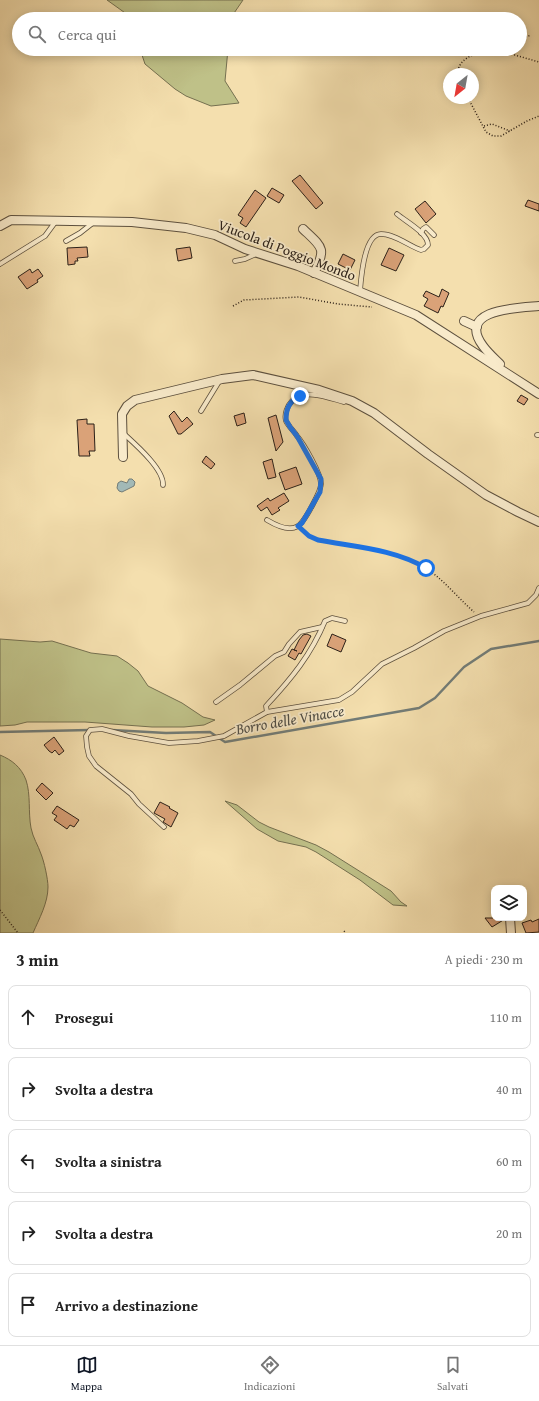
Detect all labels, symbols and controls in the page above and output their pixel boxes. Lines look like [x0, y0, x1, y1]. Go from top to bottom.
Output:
search box [12, 12, 527, 56]
icon: search [26, 23, 48, 45]
text: Cerca qui [58, 24, 116, 45]
north arrow [443, 68, 479, 104]
street label: Viucola di Poggio Mondo [215, 215, 359, 285]
route end [291, 387, 309, 405]
route start [417, 559, 435, 577]
water label: Borro delle Vinacce [233, 700, 346, 740]
map controls [491, 885, 527, 921]
button: layers [491, 885, 527, 921]
text: 3 min [16, 947, 58, 972]
text: A piedi · 230 m [445, 950, 523, 969]
icon: ahead [17, 1006, 39, 1028]
text: Prosegui [55, 1007, 113, 1028]
text: 110 m [490, 1008, 522, 1027]
icon: right [17, 1078, 39, 1100]
text: Svolta a destra [55, 1079, 153, 1100]
text: 40 m [496, 1080, 522, 1099]
icon: left [17, 1150, 39, 1172]
text: Svolta a sinistra [55, 1151, 162, 1172]
text: 60 m [496, 1152, 522, 1171]
icon: right [17, 1222, 39, 1244]
text: Svolta a destra [55, 1223, 153, 1244]
text: 20 m [496, 1224, 522, 1243]
icon: arrive [17, 1294, 39, 1316]
text: Arrivo a destinazione [55, 1295, 198, 1316]
tab: Mappa [71, 1354, 102, 1394]
tab: Indicazioni [244, 1354, 295, 1394]
tab: Salvati [437, 1354, 468, 1394]

